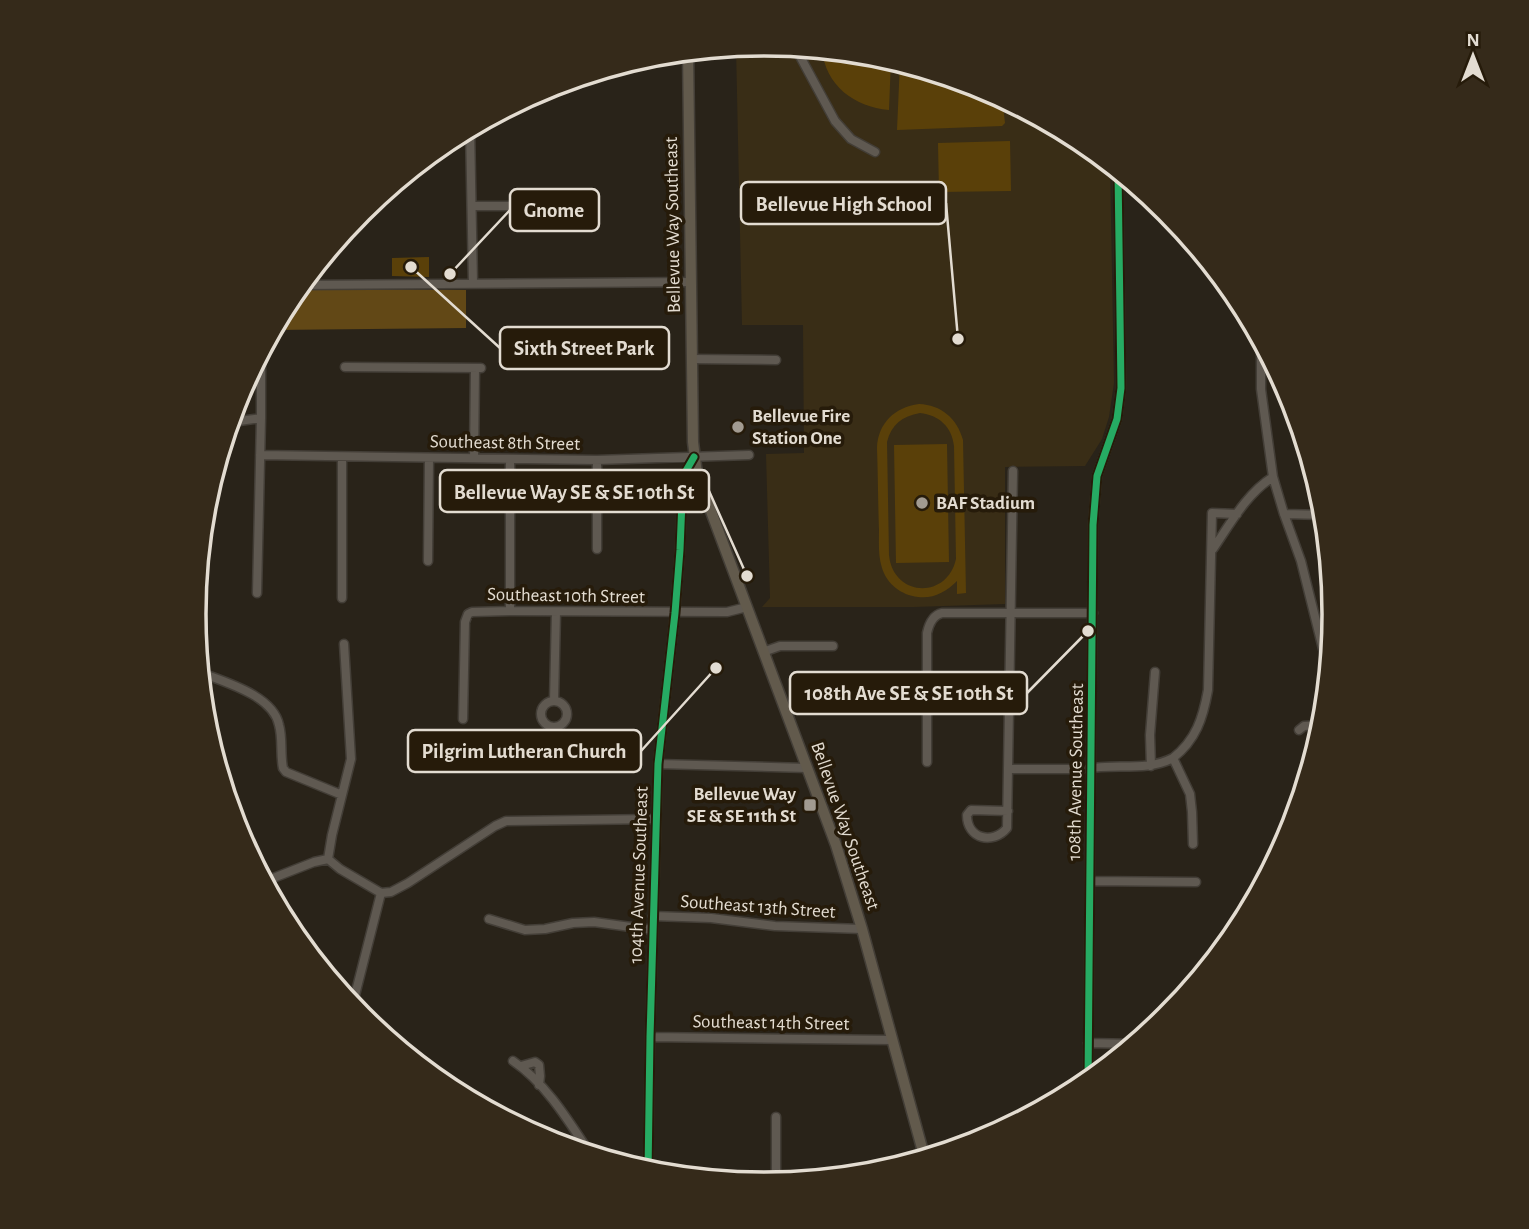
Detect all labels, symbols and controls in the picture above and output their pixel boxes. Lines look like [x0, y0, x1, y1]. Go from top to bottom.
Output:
north arrow [1438, 21, 1508, 91]
text: N [1466, 31, 1480, 50]
street label: Bellevue Way Southeast [662, 137, 684, 313]
callout: Bellevue High School [741, 182, 946, 224]
callout: Gnome [510, 189, 599, 231]
text: Bellevue High School [756, 194, 932, 215]
text: Gnome [524, 200, 584, 221]
callout: Sixth Street Park [500, 327, 669, 369]
text: Sixth Street Park [514, 338, 655, 359]
place label: Bellevue Fire Station One [752, 407, 850, 448]
marker: Bellevue Fire Station One [730, 419, 746, 435]
street label: Southeast 8th Street [430, 432, 580, 454]
callout: Bellevue Way SE & SE 10th St [440, 470, 709, 512]
text: Bellevue Way SE & SE 10th St [454, 482, 694, 503]
place label: BAF Stadium [936, 494, 1035, 513]
marker: BAF Stadium [914, 495, 930, 511]
street label: Southeast 10th Street [487, 585, 645, 607]
callout: 108th Ave SE & SE 10th St [790, 672, 1027, 714]
text: 108th Ave SE & SE 10th St [805, 683, 1013, 704]
street label: 108th Avenue Southeast [1065, 683, 1087, 861]
callout: Pilgrim Lutheran Church [408, 730, 641, 772]
street label: Bellevue Way Southeast [807, 740, 883, 912]
text: Pilgrim Lutheran Church [421, 741, 627, 762]
place label: Bellevue Way SE & SE 11th St [687, 785, 797, 826]
street label: 104th Avenue Southeast [626, 786, 652, 964]
marker: Bellevue Way SE & SE 11th St [802, 797, 818, 813]
street label: Southeast 13th Street [680, 892, 836, 922]
street label: Southeast 14th Street [692, 1012, 850, 1034]

